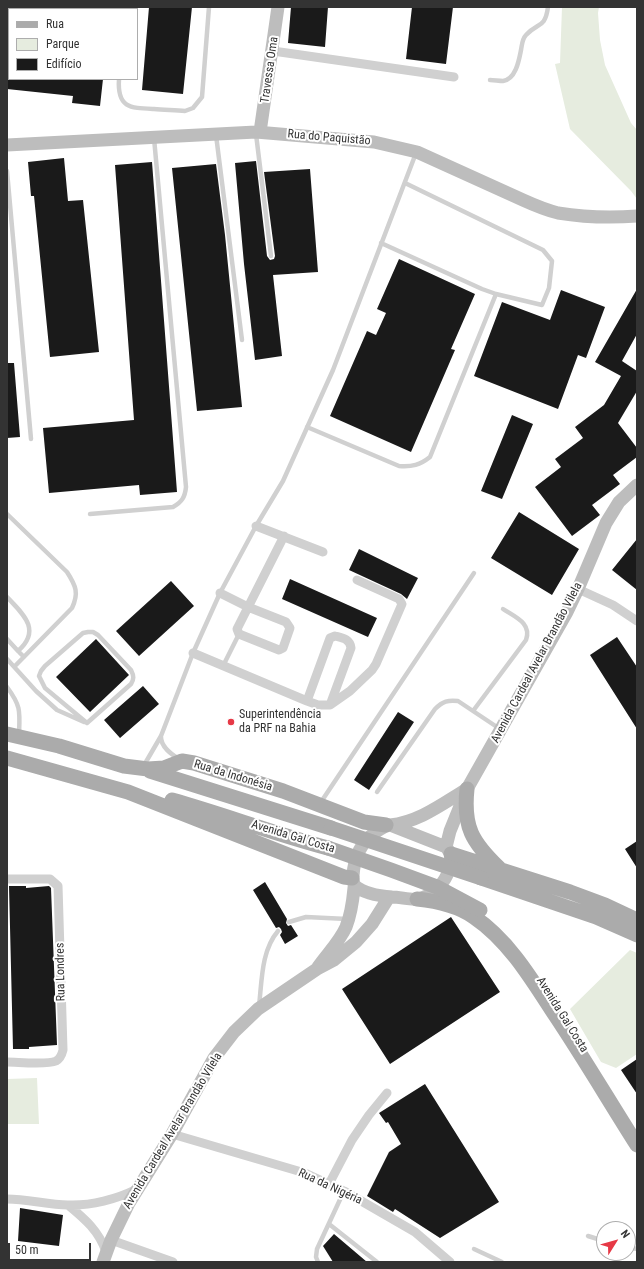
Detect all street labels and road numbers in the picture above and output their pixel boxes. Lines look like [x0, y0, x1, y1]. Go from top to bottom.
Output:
street label: Travessa Oma [258, 36, 282, 104]
street label: Rua do Paquistão [287, 127, 371, 149]
street label: Avenida Cardeal Avelar Brandão Vilela [488, 580, 586, 746]
street label: Rua da Indonésia [192, 757, 274, 795]
street label: Avenida Gal Costa [250, 818, 336, 856]
street label: Rua Londres [53, 942, 69, 1002]
street label: Avenida Gal Costa [533, 975, 591, 1055]
street label: Avenida Cardeal Avelar Brandão Vilela [121, 1050, 225, 1212]
street label: Rua da Nigéria [296, 1166, 364, 1208]

